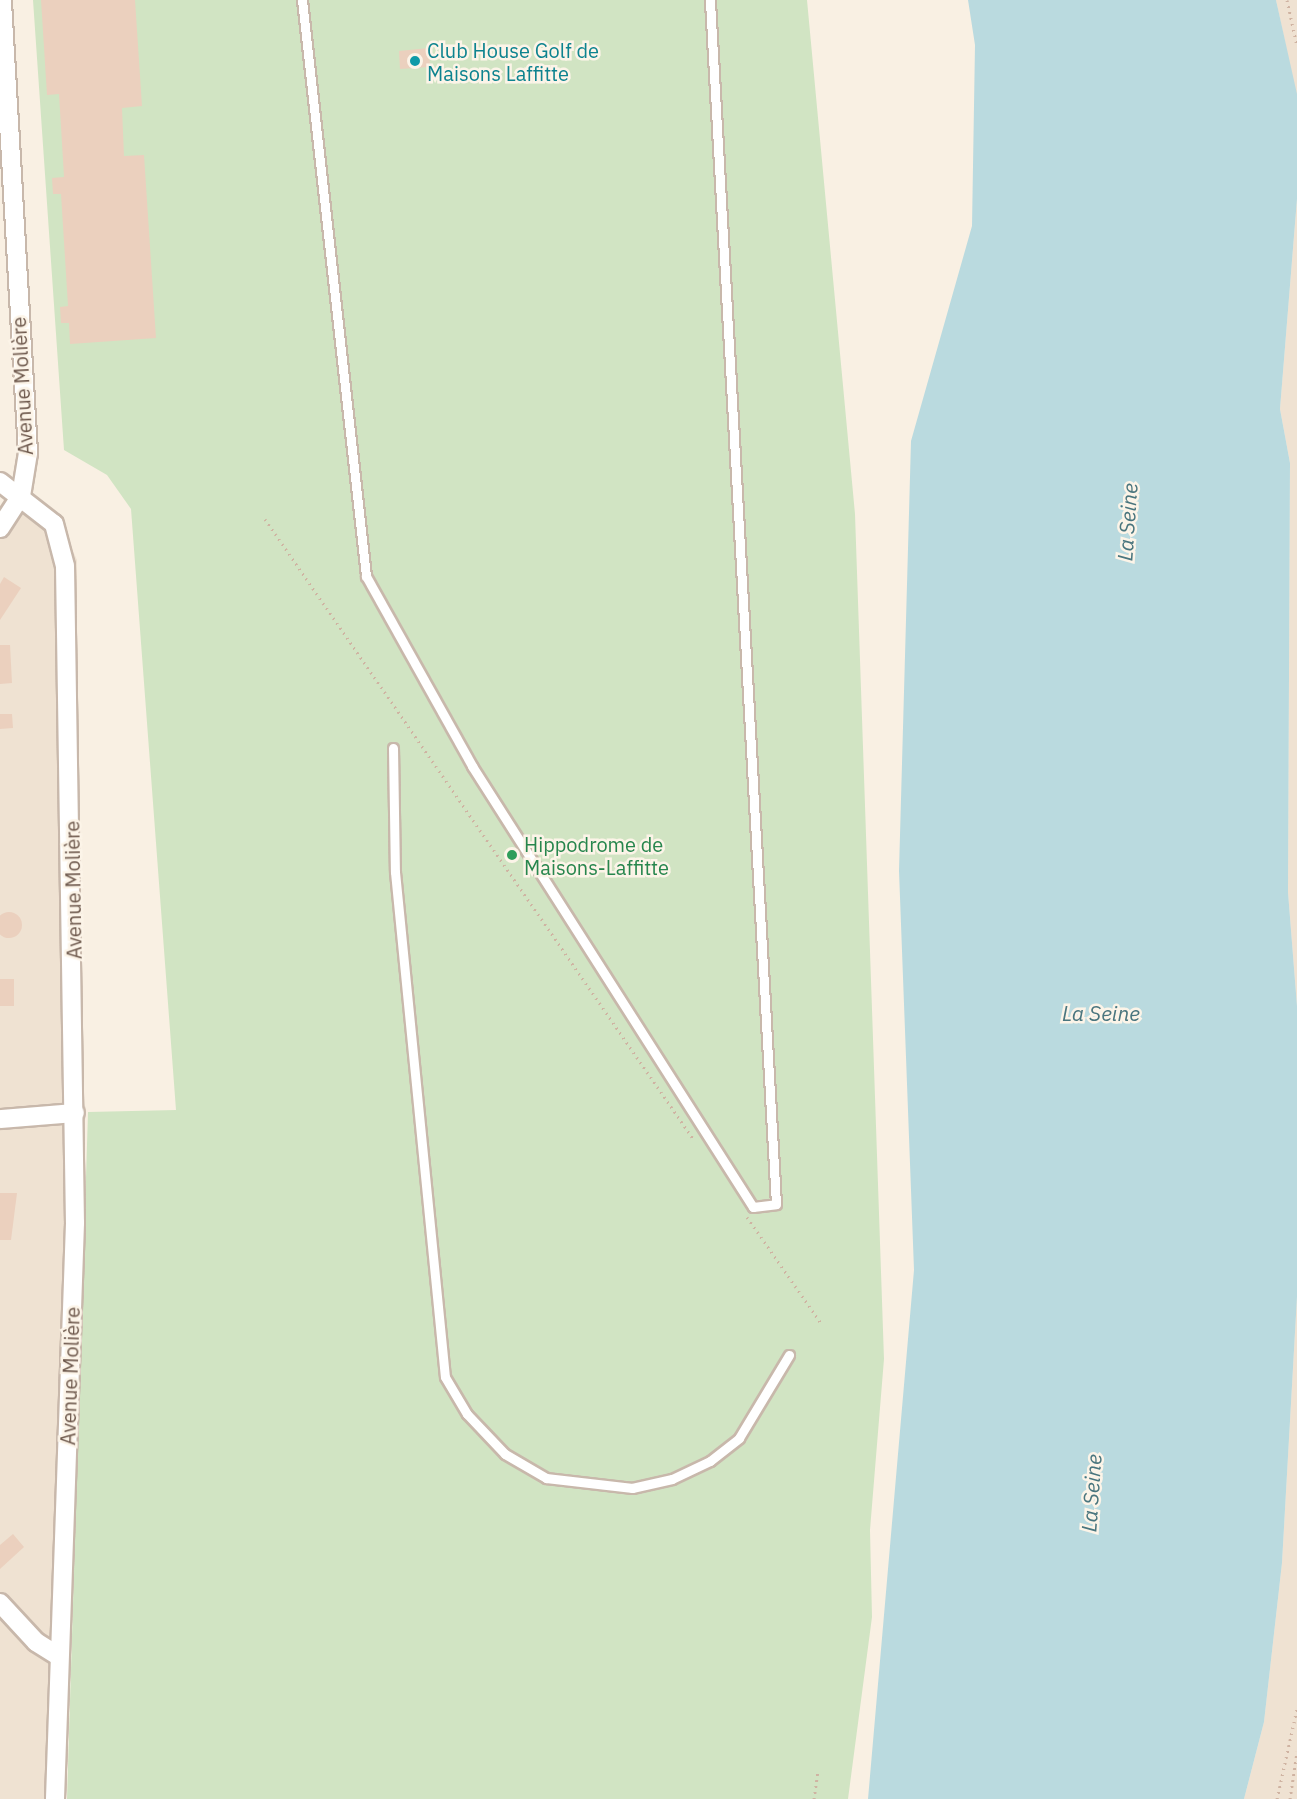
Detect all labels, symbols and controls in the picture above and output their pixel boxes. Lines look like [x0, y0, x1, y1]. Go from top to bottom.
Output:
place label: Club House Golf de Maisons Laffitte [427, 38, 599, 85]
marker: Club House Golf de Maisons Laffitte [408, 54, 422, 68]
street label: Avenue Molière [6, 316, 38, 456]
water label: La Seine [1112, 482, 1142, 562]
street label: Avenue Molière [60, 821, 86, 959]
place label: Hippodrome de Maisons-Laffitte [524, 832, 669, 879]
marker: Hippodrome de Maisons-Laffitte [505, 848, 519, 862]
water label: La Seine [1062, 1000, 1140, 1026]
street label: Avenue Molière [56, 1306, 84, 1446]
water label: La Seine [1076, 1453, 1106, 1533]

